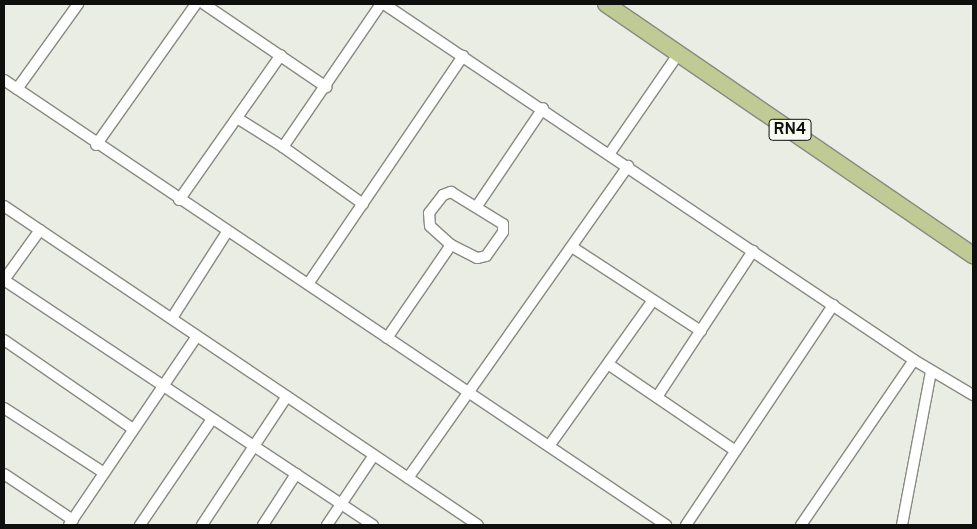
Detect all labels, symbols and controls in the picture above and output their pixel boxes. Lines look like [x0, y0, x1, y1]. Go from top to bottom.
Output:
road number: RN4 [768, 116, 812, 144]

